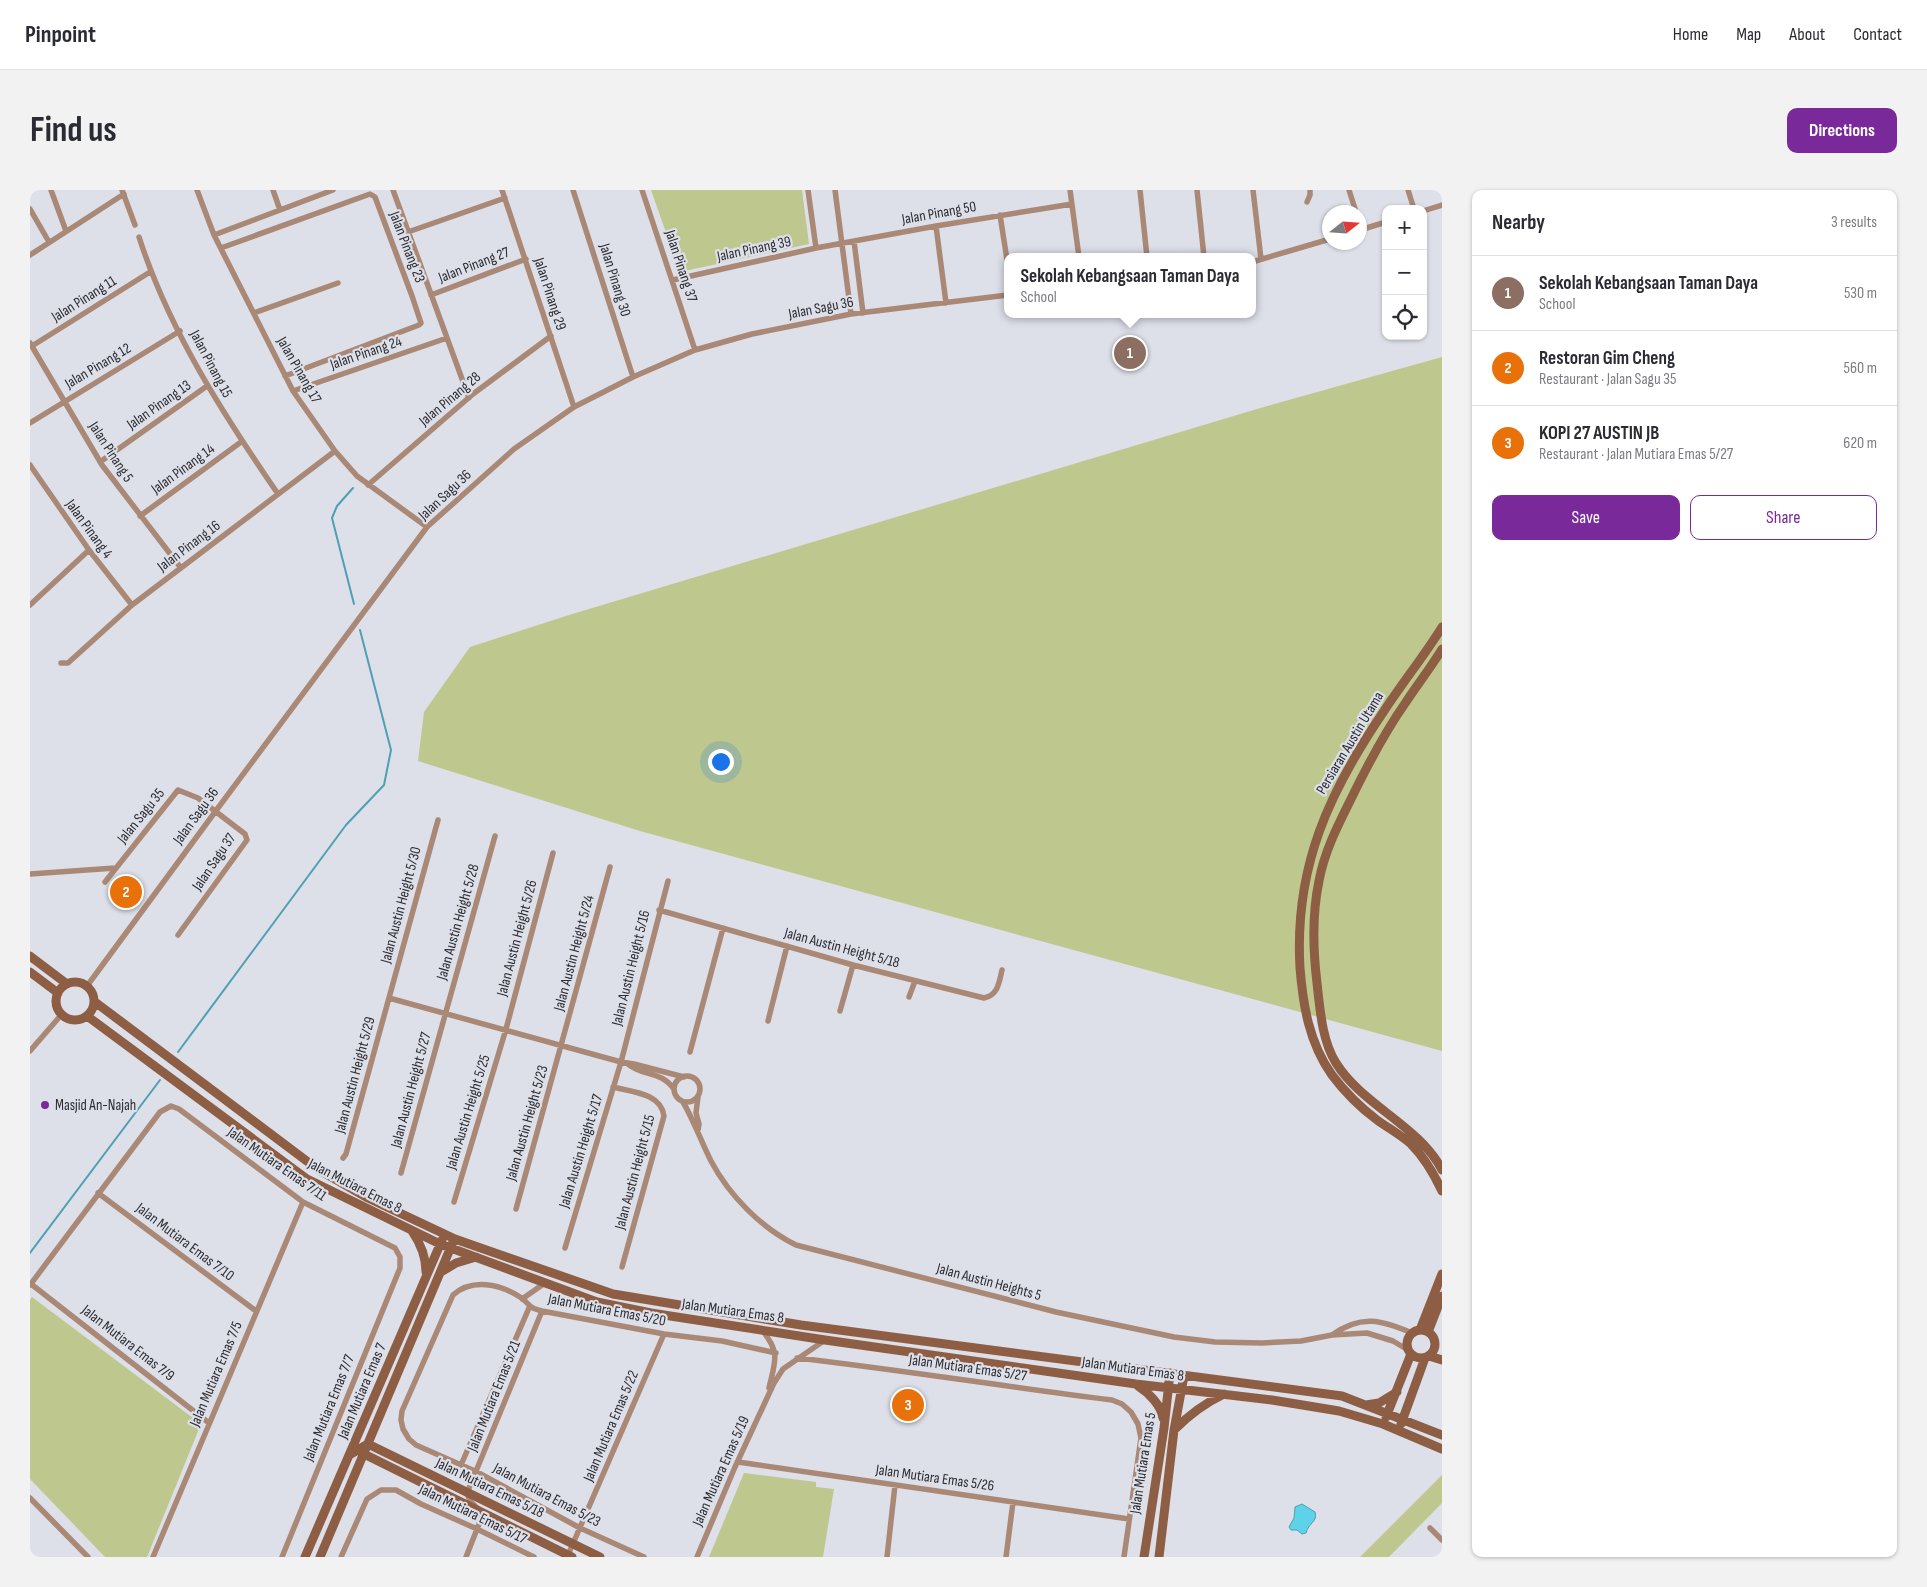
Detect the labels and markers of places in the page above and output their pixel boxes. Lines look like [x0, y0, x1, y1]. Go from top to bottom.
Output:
pin: 1 [1114, 334, 1146, 372]
pin: 2 [110, 873, 142, 911]
place label: Masjid An-Najah [55, 1096, 136, 1115]
marker: Masjid An-Najah [39, 1099, 51, 1111]
pin: 3 [892, 1386, 924, 1424]

